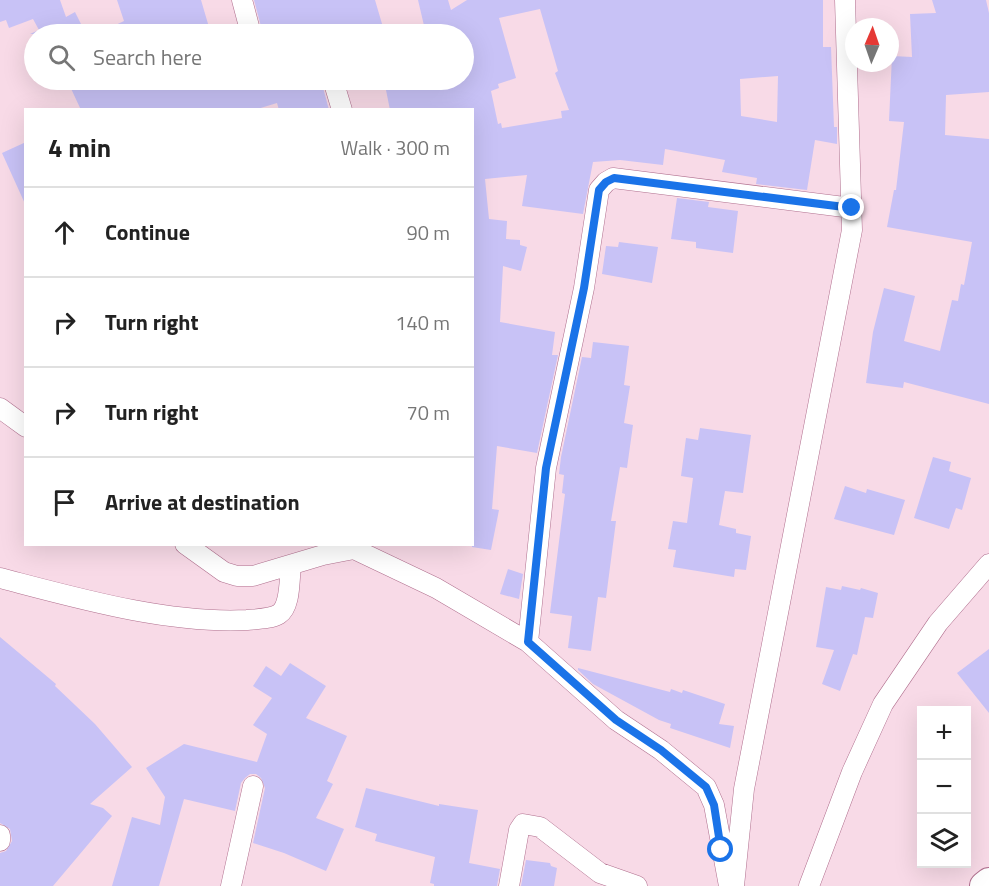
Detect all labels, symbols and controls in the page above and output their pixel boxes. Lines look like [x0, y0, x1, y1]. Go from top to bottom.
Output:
north arrow [845, 18, 899, 72]
search box [24, 24, 474, 90]
text: Search here [93, 40, 202, 74]
icon: search [45, 41, 78, 74]
text: 4 min [48, 128, 111, 167]
text: Walk · 300 m [341, 132, 450, 163]
route end [838, 194, 864, 220]
text: Continue [105, 215, 190, 249]
icon: ahead [48, 216, 81, 249]
text: 90 m [406, 217, 450, 248]
text: Turn right [105, 305, 199, 339]
icon: right [48, 306, 81, 339]
text: 140 m [395, 307, 450, 338]
text: Turn right [105, 395, 199, 429]
icon: right [48, 396, 81, 429]
text: 70 m [406, 397, 450, 428]
text: Arrive at destination [105, 485, 300, 519]
icon: arrive [48, 486, 81, 519]
map controls [917, 706, 971, 868]
button: + [917, 706, 971, 760]
button: − [917, 760, 971, 814]
button: layers [917, 814, 971, 868]
route start [707, 836, 733, 862]

